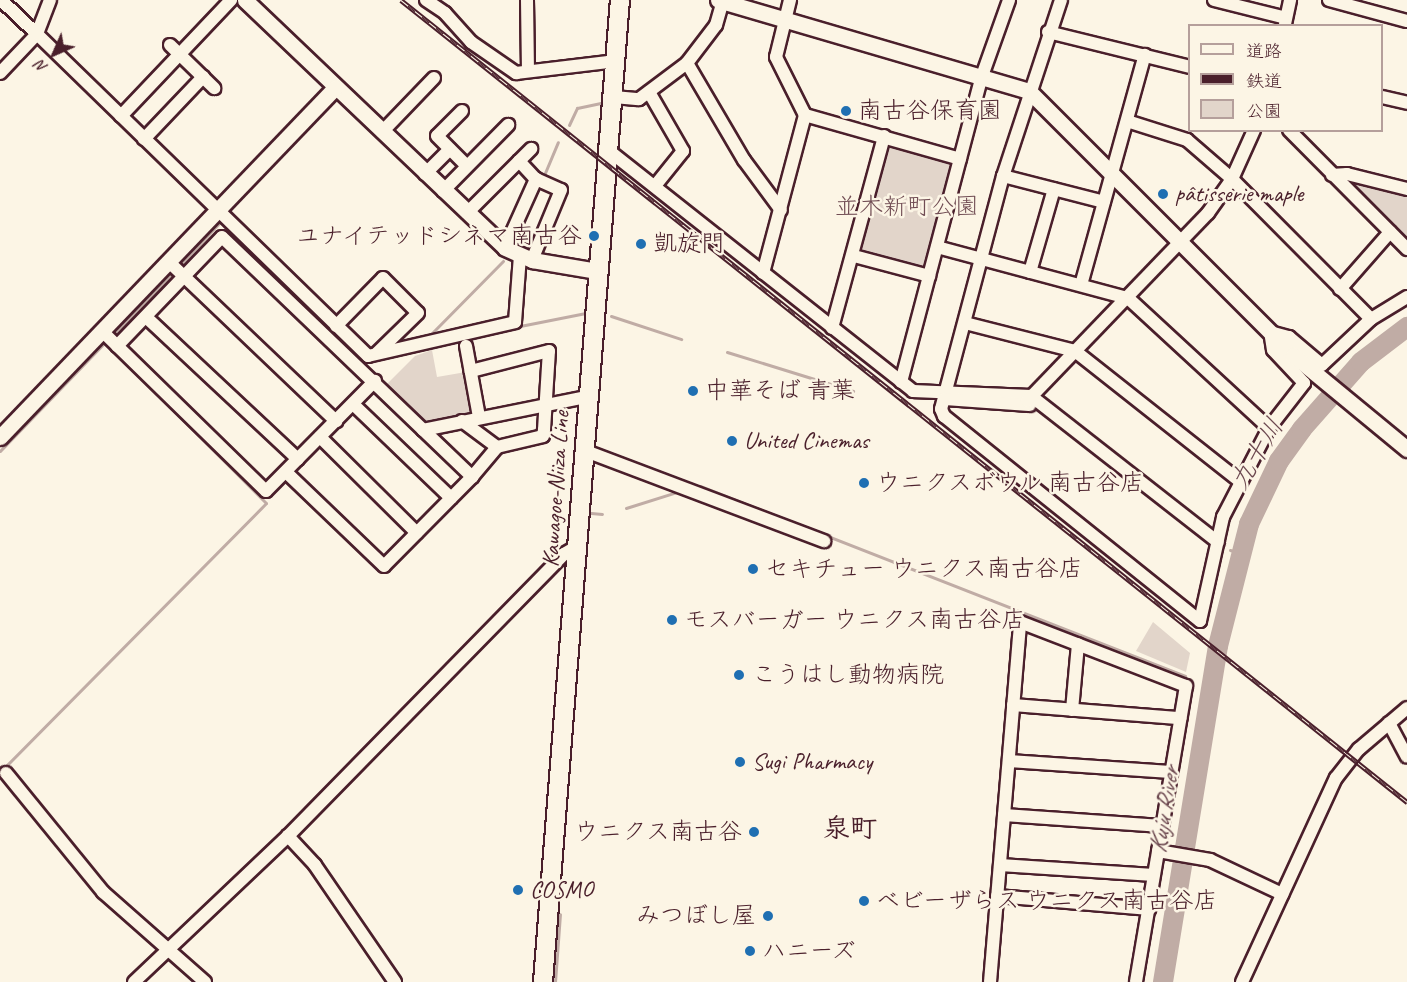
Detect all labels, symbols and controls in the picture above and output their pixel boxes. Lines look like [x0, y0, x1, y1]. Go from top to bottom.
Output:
north arrow [24, 24, 84, 84]
legend [1188, 24, 1383, 132]
text: 道路 [1246, 40, 1282, 62]
text: N [31, 56, 52, 77]
text: 鉄道 [1246, 70, 1282, 92]
place label: 南古谷保育園 [858, 97, 1002, 125]
text: 公園 [1246, 100, 1282, 122]
marker: 南古谷保育園 [839, 104, 853, 118]
place label: pâtisserie maple [1175, 180, 1303, 208]
marker: pâtisserie maple [1156, 187, 1170, 201]
park label: 並木新町公園 [835, 193, 979, 221]
place label: ユナイテッドシネマ南古谷 [294, 222, 582, 250]
marker: ユナイテッドシネマ南古谷 [587, 229, 601, 243]
place label: 凱旋門 [653, 230, 725, 258]
marker: 凱旋門 [634, 237, 648, 251]
place label: 中華そば 青葉 [705, 377, 855, 405]
marker: 中華そば 青葉 [686, 384, 700, 398]
street label: Kawagoe-Niiza Line [536, 410, 576, 568]
water label: 九十川 [1224, 413, 1290, 495]
place label: United Cinemas [744, 427, 869, 455]
marker: United Cinemas [725, 434, 739, 448]
place label: ウニクスボウル 南古谷店 [876, 469, 1146, 497]
marker: ウニクスボウル 南古谷店 [857, 476, 871, 490]
place label: セキチュー ウニクス南古谷店 [765, 555, 1083, 583]
marker: セキチュー ウニクス南古谷店 [746, 562, 760, 576]
place label: モスバーガー ウニクス南古谷店 [684, 606, 1026, 634]
marker: モスバーガー ウニクス南古谷店 [665, 613, 679, 627]
place label: こうはし動物病院 [752, 661, 944, 689]
marker: こうはし動物病院 [730, 666, 748, 684]
place label: Sugi Pharmacy [752, 748, 872, 776]
marker: Sugi Pharmacy [733, 755, 747, 769]
water label: Kuju River [1142, 764, 1186, 856]
district label: 泉町 [823, 813, 877, 845]
place label: ウニクス南古谷 [574, 818, 742, 846]
marker: ウニクス南古谷 [747, 825, 761, 839]
place label: COSMO [530, 876, 593, 904]
marker: COSMO [511, 883, 525, 897]
place label: ベビーザらス ウニクス南古谷店 [876, 887, 1217, 915]
marker: ベビーザらス ウニクス南古谷店 [857, 894, 871, 908]
place label: みつぼし屋 [636, 902, 756, 930]
marker: みつぼし屋 [761, 909, 775, 923]
place label: ハニーズ [762, 937, 858, 965]
marker: ハニーズ [743, 944, 757, 958]

